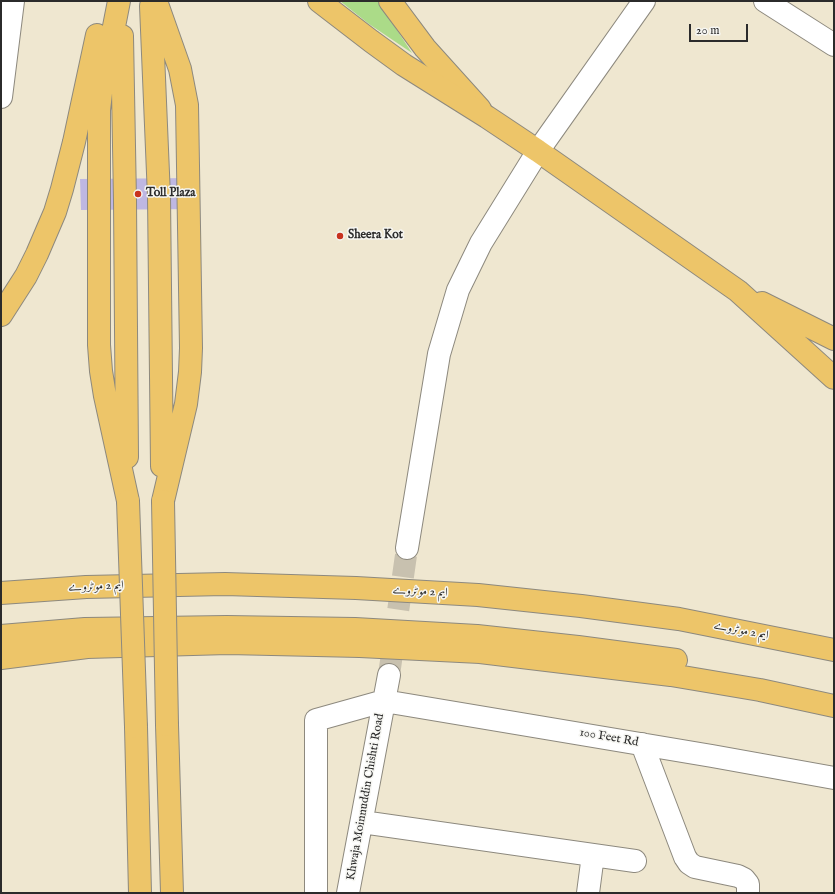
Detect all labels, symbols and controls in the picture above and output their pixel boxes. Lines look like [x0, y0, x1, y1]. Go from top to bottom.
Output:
scale bar [691, 16, 750, 42]
text: 20 m [696, 23, 719, 38]
place label: Toll Plaza [146, 187, 195, 201]
marker: Toll Plaza [133, 189, 143, 199]
place label: Sheera Kot [348, 229, 403, 243]
marker: Sheera Kot [335, 231, 345, 241]
street label: ایم 2 موٹروے [68, 579, 124, 595]
street label: ایم 2 موٹروے [392, 583, 448, 601]
street label: ایم 2 موٹروے [712, 619, 770, 643]
street label: Khwaja Moinnuddin Chishti Road [344, 712, 388, 882]
street label: 100 Feet Rd [578, 726, 640, 750]

